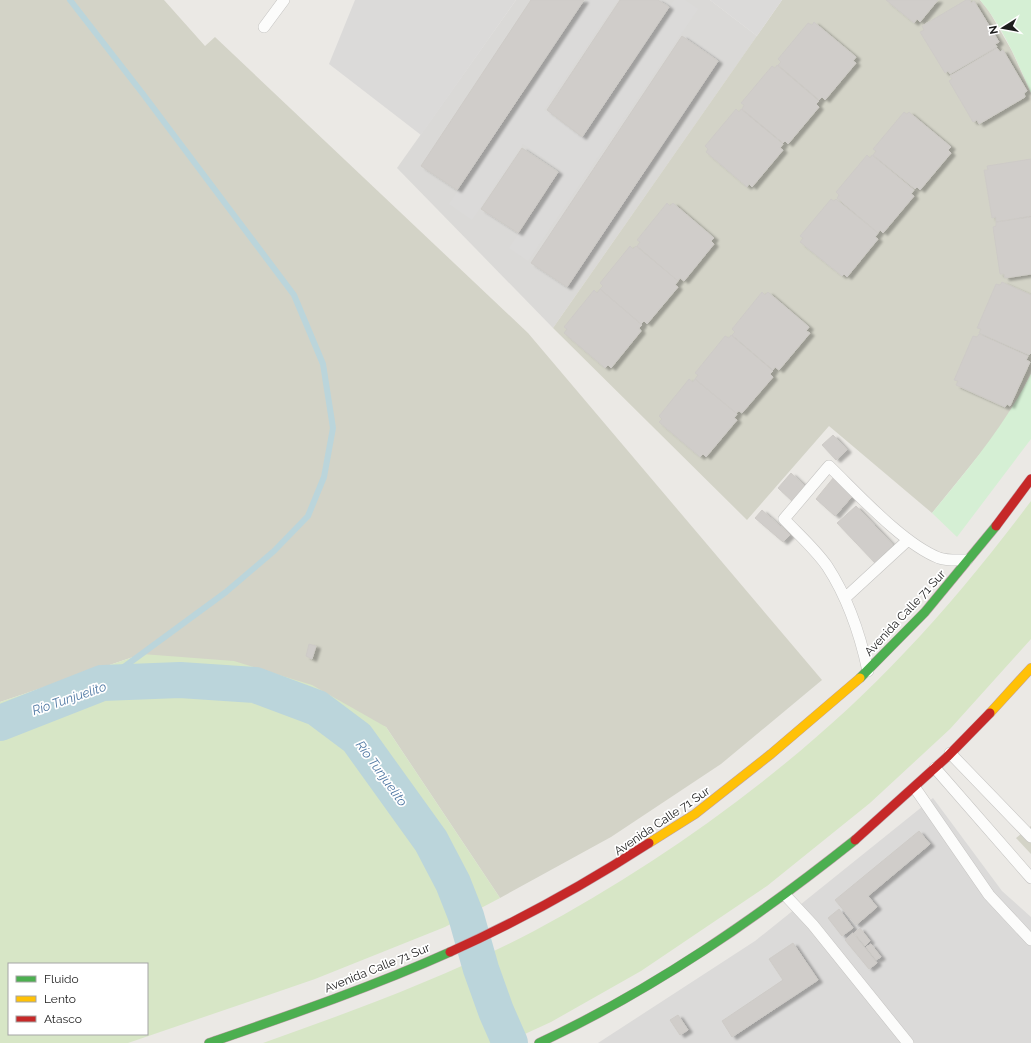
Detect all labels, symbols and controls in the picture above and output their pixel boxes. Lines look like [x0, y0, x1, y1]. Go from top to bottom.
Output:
north arrow [983, 8, 1023, 48]
text: N [986, 24, 1001, 35]
street label: Avenida Calle 71 Sur [862, 567, 949, 659]
water label: Río Tunjuelito [30, 679, 108, 718]
water label: Río Tunjuelito [353, 738, 410, 809]
street label: Avenida Calle 71 Sur [612, 783, 713, 858]
street label: Avenida Calle 71 Sur [322, 940, 432, 996]
legend [8, 963, 148, 1035]
text: Fluido [44, 972, 79, 986]
text: Lento [44, 992, 76, 1006]
text: Atasco [44, 1012, 82, 1026]

